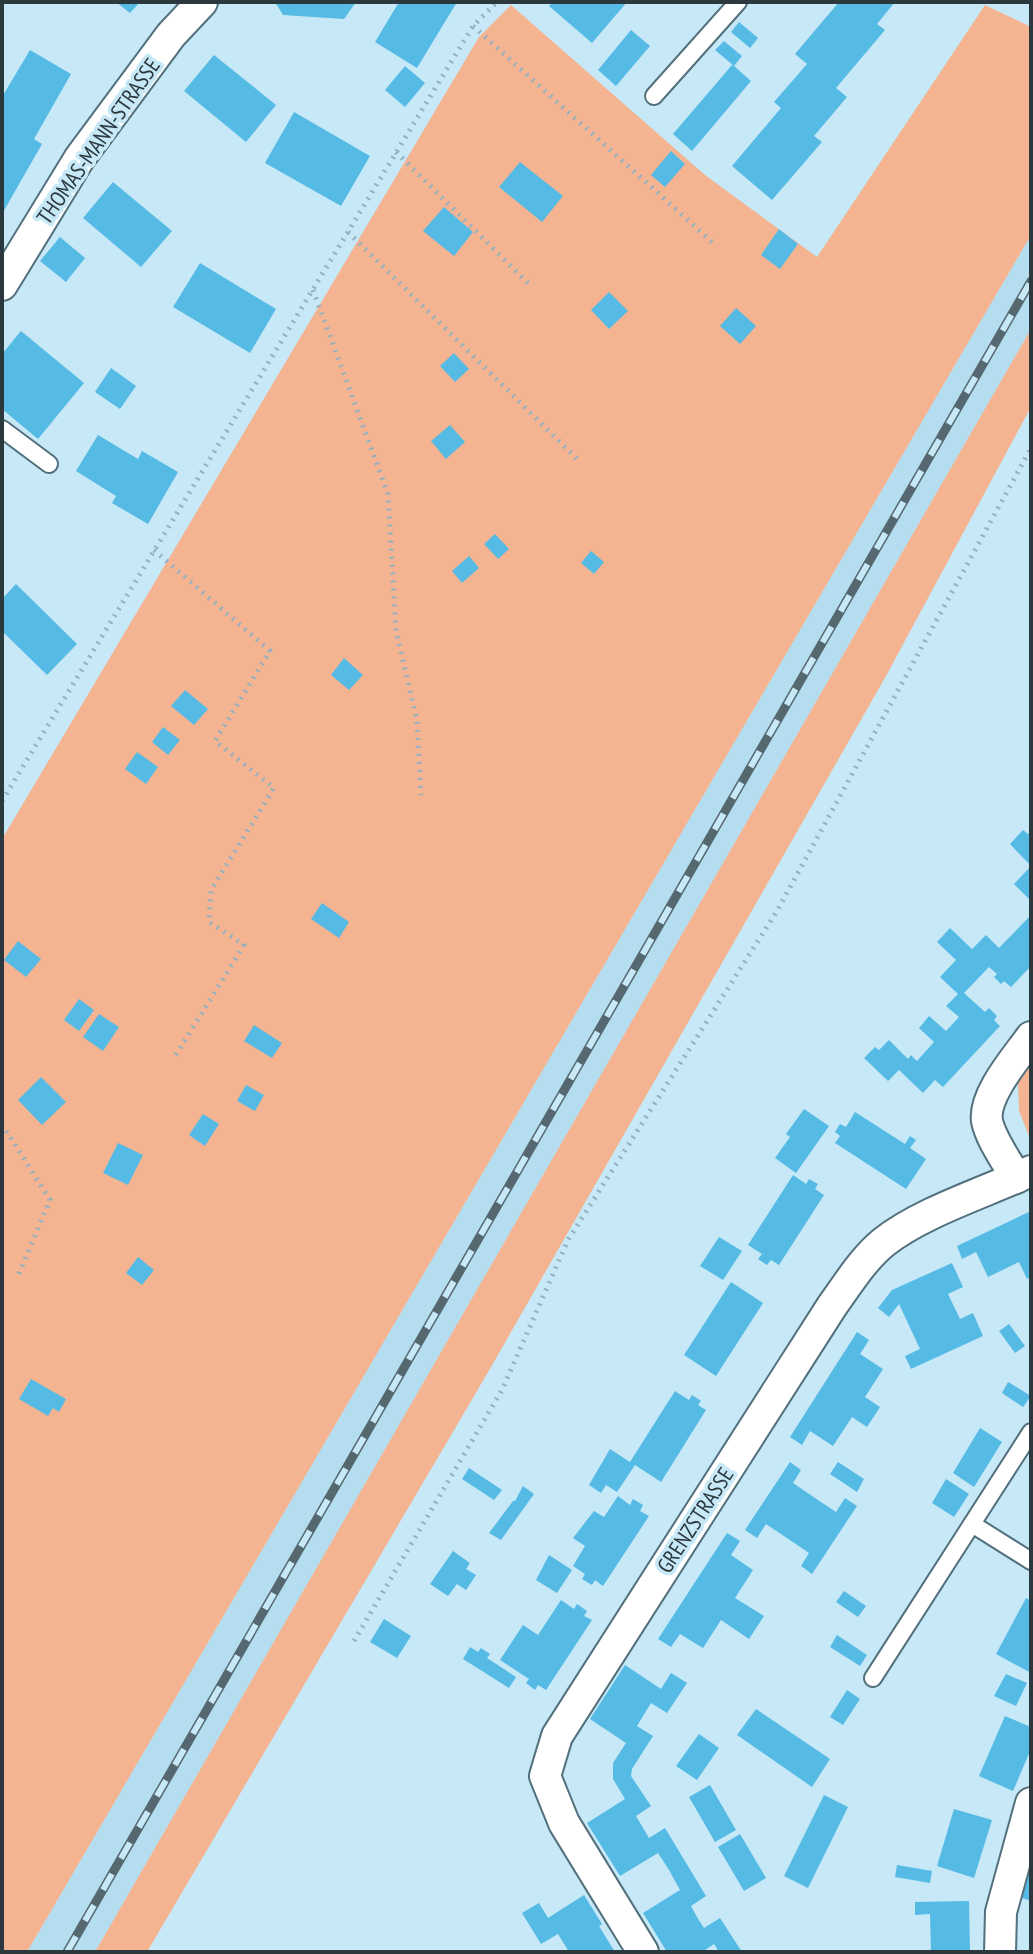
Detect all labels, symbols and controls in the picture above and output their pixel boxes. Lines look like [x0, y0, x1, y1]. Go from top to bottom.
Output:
street label: THOMAS-MANN-STRASSE [30, 53, 166, 229]
street label: GRENZSTRASSE [650, 1462, 740, 1578]

